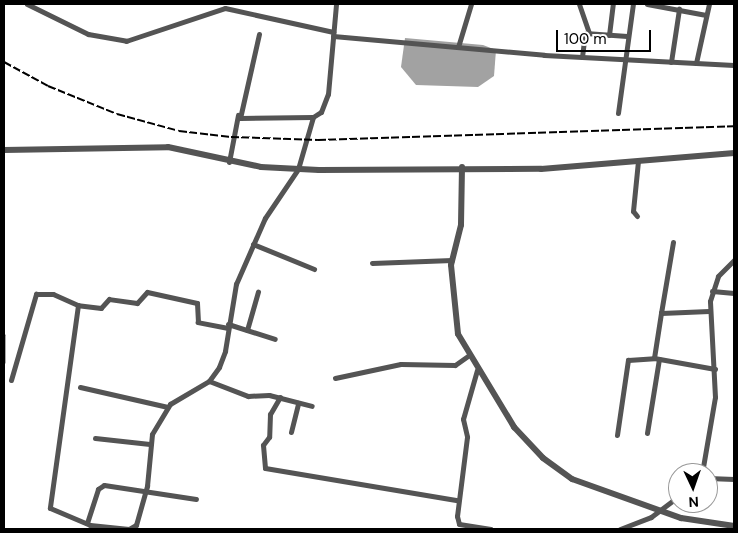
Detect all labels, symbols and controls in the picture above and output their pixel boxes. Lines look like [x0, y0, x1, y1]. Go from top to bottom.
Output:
scale bar [558, 20, 653, 52]
text: 100 m [564, 29, 607, 49]
north arrow [668, 463, 718, 513]
text: N [688, 493, 699, 511]

